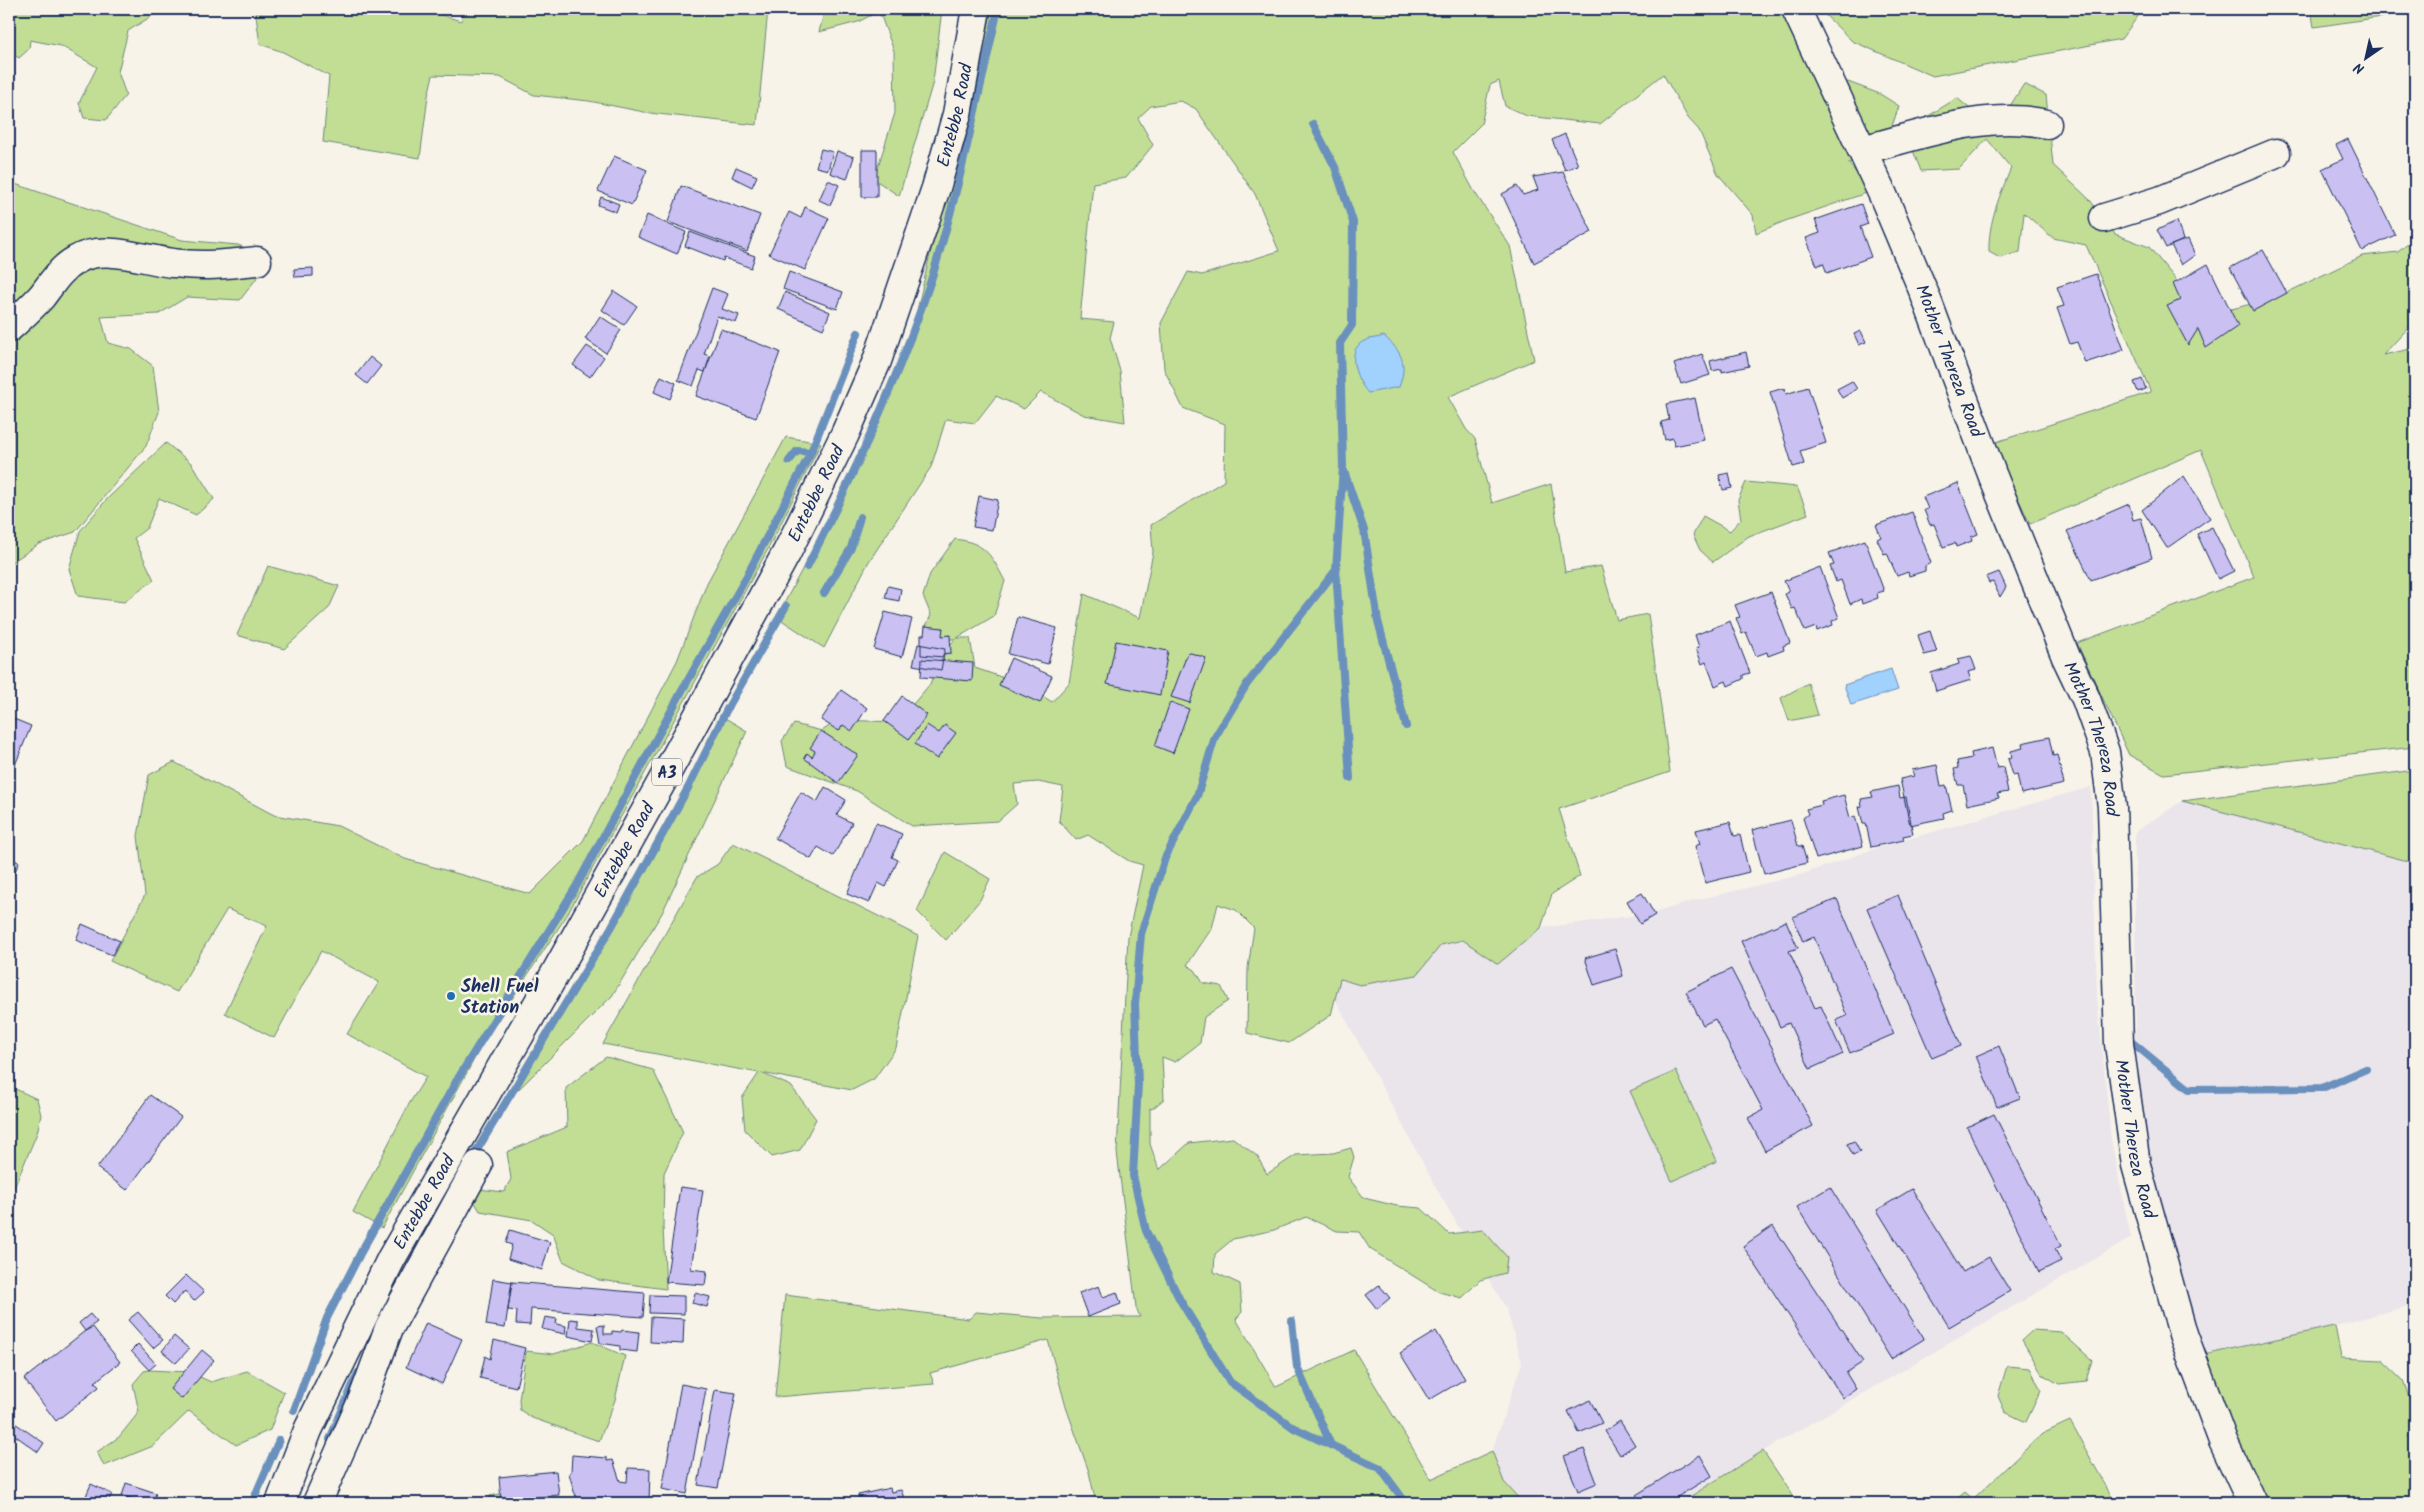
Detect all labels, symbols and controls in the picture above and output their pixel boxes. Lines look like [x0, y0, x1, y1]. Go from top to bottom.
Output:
north arrow [2342, 32, 2392, 82]
text: N [2349, 56, 2369, 80]
street label: Entebbe Road [930, 60, 982, 171]
street label: Mother Thereza Road [1906, 280, 1990, 443]
street label: Entebbe Road [781, 439, 854, 548]
street label: Mother Thereza Road [2054, 657, 2125, 818]
road number: A3 [652, 759, 682, 786]
street label: Entebbe Road [587, 797, 664, 904]
place label: Shell Fuel Station [461, 973, 539, 1023]
marker: Shell Fuel Station [445, 990, 457, 1002]
street label: Mother Thereza Road [2105, 1058, 2163, 1223]
street label: Entebbe Road [386, 1149, 464, 1256]

